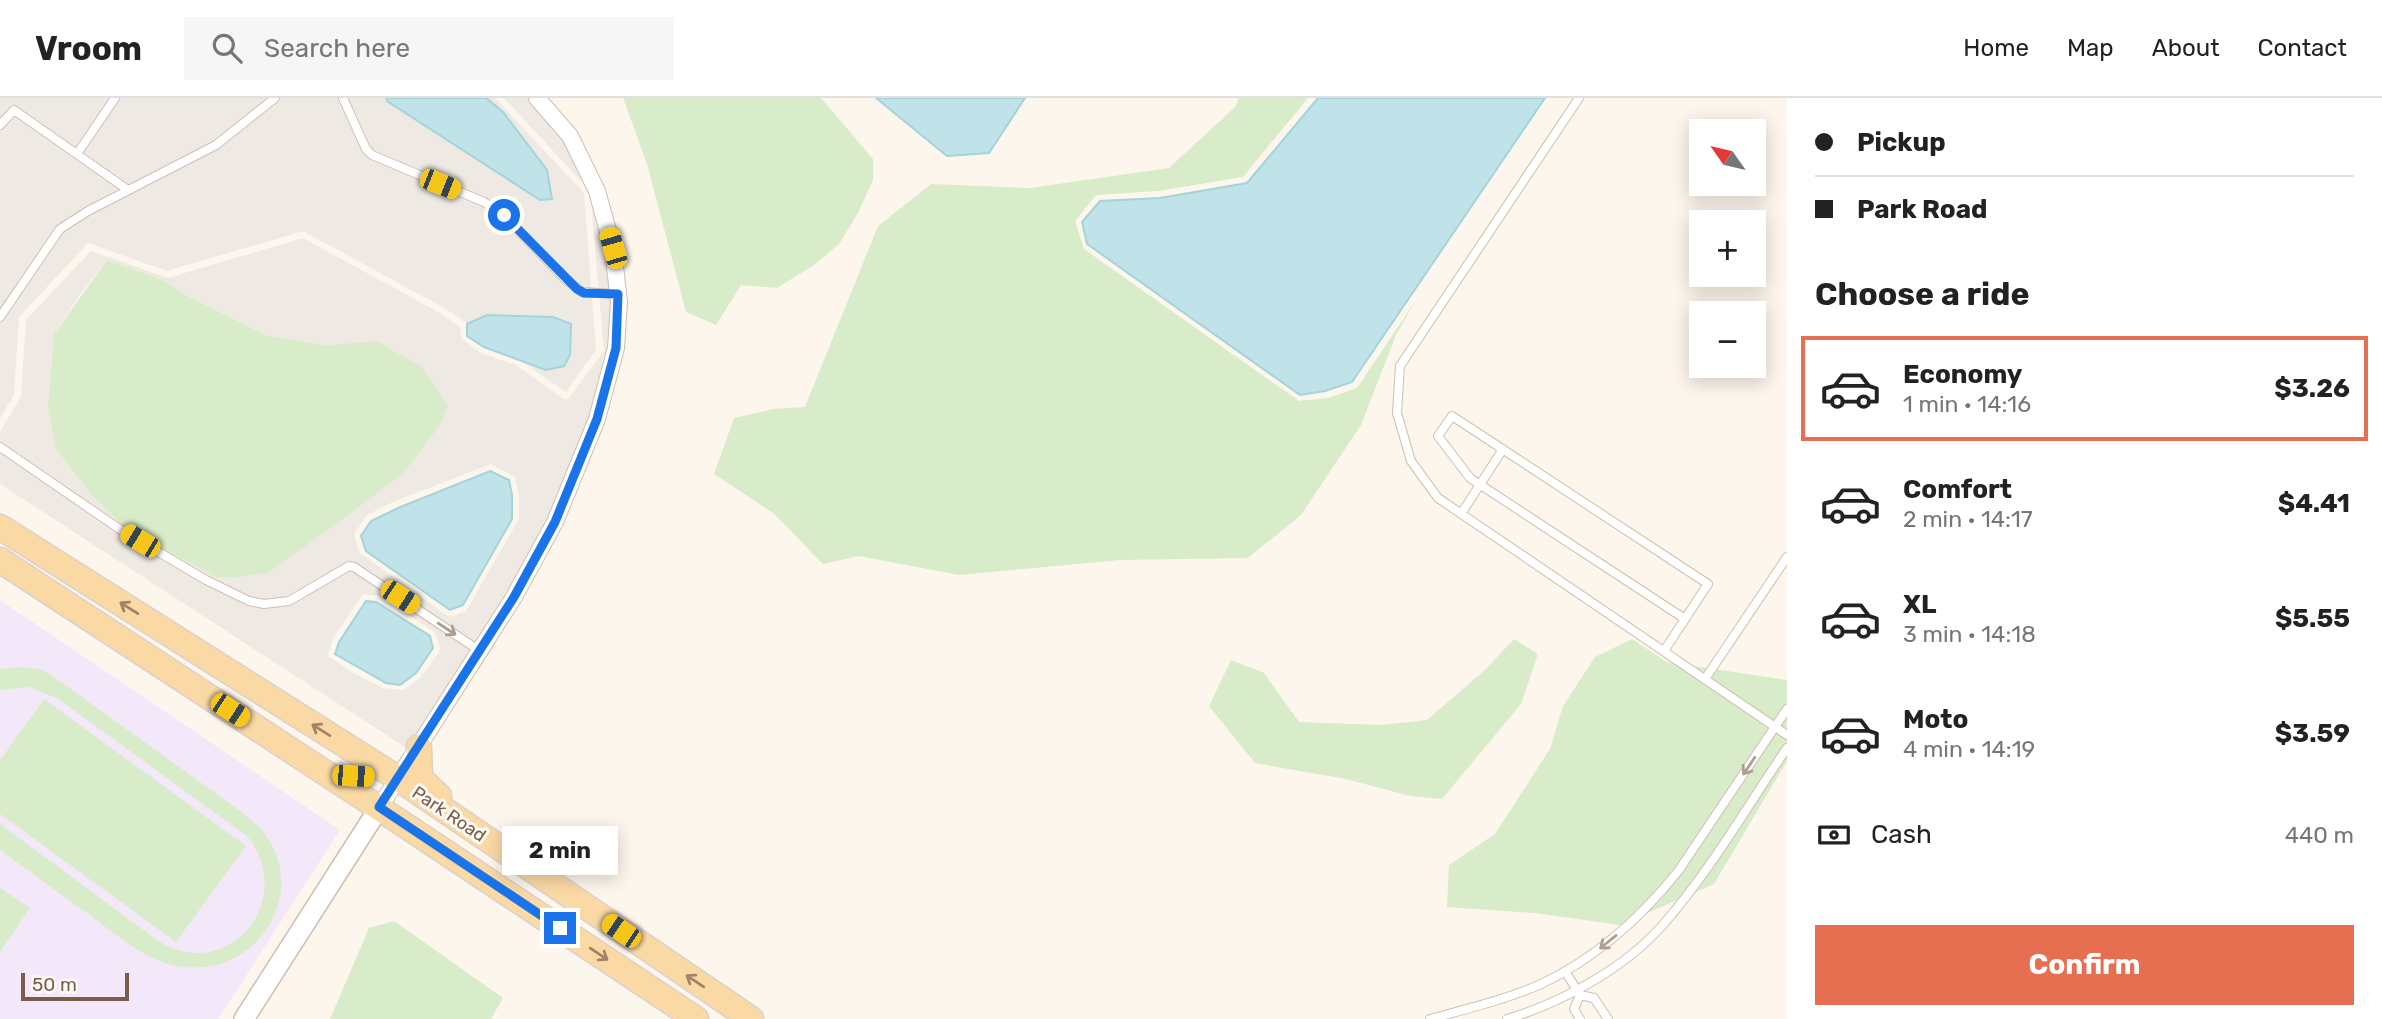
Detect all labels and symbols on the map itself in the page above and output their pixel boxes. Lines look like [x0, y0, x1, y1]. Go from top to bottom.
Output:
north arrow [1689, 119, 1766, 196]
car [417, 166, 464, 202]
route start [488, 199, 520, 231]
car [598, 225, 629, 271]
car [117, 521, 164, 561]
car [377, 577, 424, 617]
one-way arrow [119, 600, 139, 614]
one-way arrow [437, 622, 457, 636]
car [207, 690, 254, 730]
one-way arrow [311, 722, 331, 736]
one-way arrow [1742, 755, 1756, 775]
car [332, 764, 375, 788]
street label: Park Road [408, 781, 490, 847]
callout: 2 min [502, 826, 618, 876]
car [598, 911, 645, 951]
route end [544, 912, 576, 944]
one-way arrow [1599, 935, 1618, 950]
one-way arrow [589, 947, 608, 962]
scale bar [21, 970, 130, 1002]
one-way arrow [686, 974, 705, 988]

